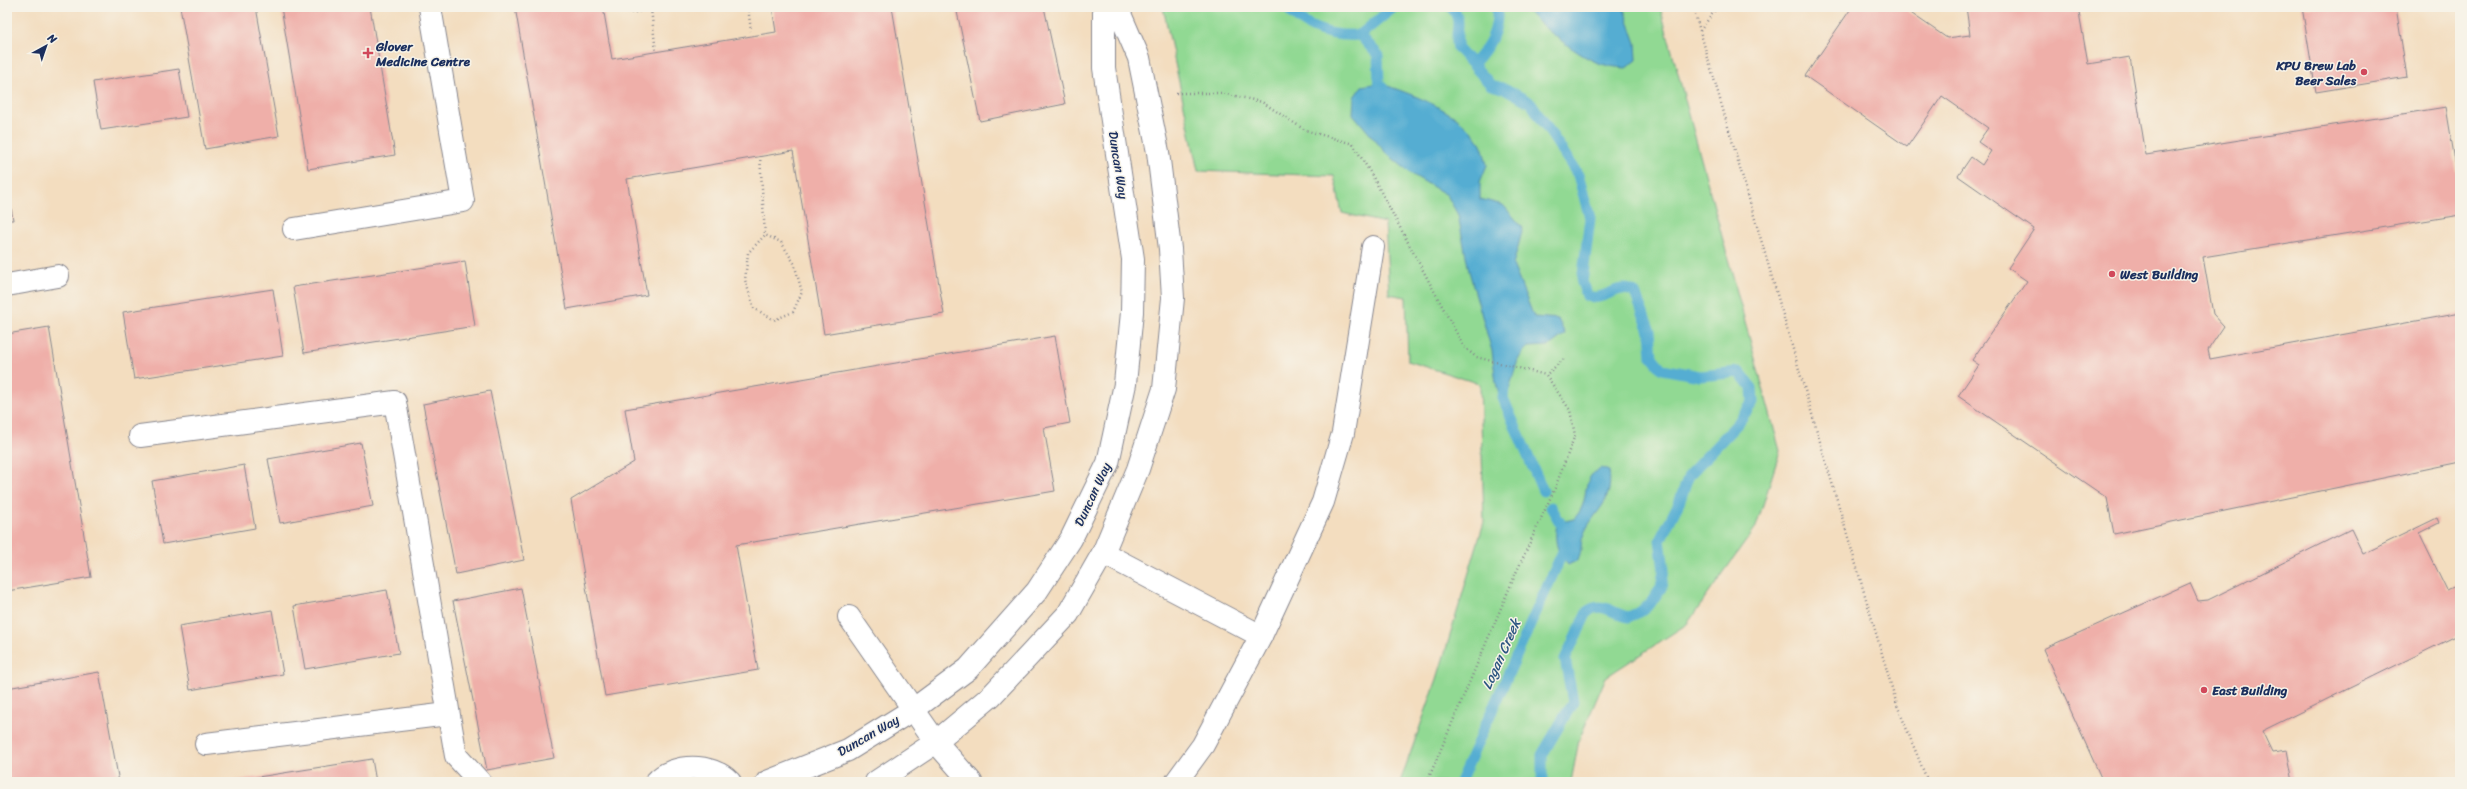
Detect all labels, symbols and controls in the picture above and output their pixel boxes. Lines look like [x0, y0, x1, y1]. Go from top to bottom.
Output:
north arrow [26, 26, 66, 66]
text: N [42, 28, 61, 49]
place label: Glover Medicine Centre [375, 35, 471, 73]
marker: Glover Medicine Centre [363, 48, 373, 58]
place label: KPU Brew Lab Beer Sales [2275, 54, 2357, 92]
marker: KPU Brew Lab Beer Sales [2359, 67, 2369, 77]
street label: Duncan Way [1102, 129, 1135, 201]
place label: West Building [2120, 263, 2199, 286]
marker: West Building [2107, 269, 2117, 279]
street label: Duncan Way [1068, 458, 1117, 530]
water label: Logan Creek [1475, 614, 1529, 693]
place label: East Building [2212, 679, 2288, 702]
marker: East Building [2199, 685, 2209, 695]
street label: Duncan Way [833, 708, 904, 763]

